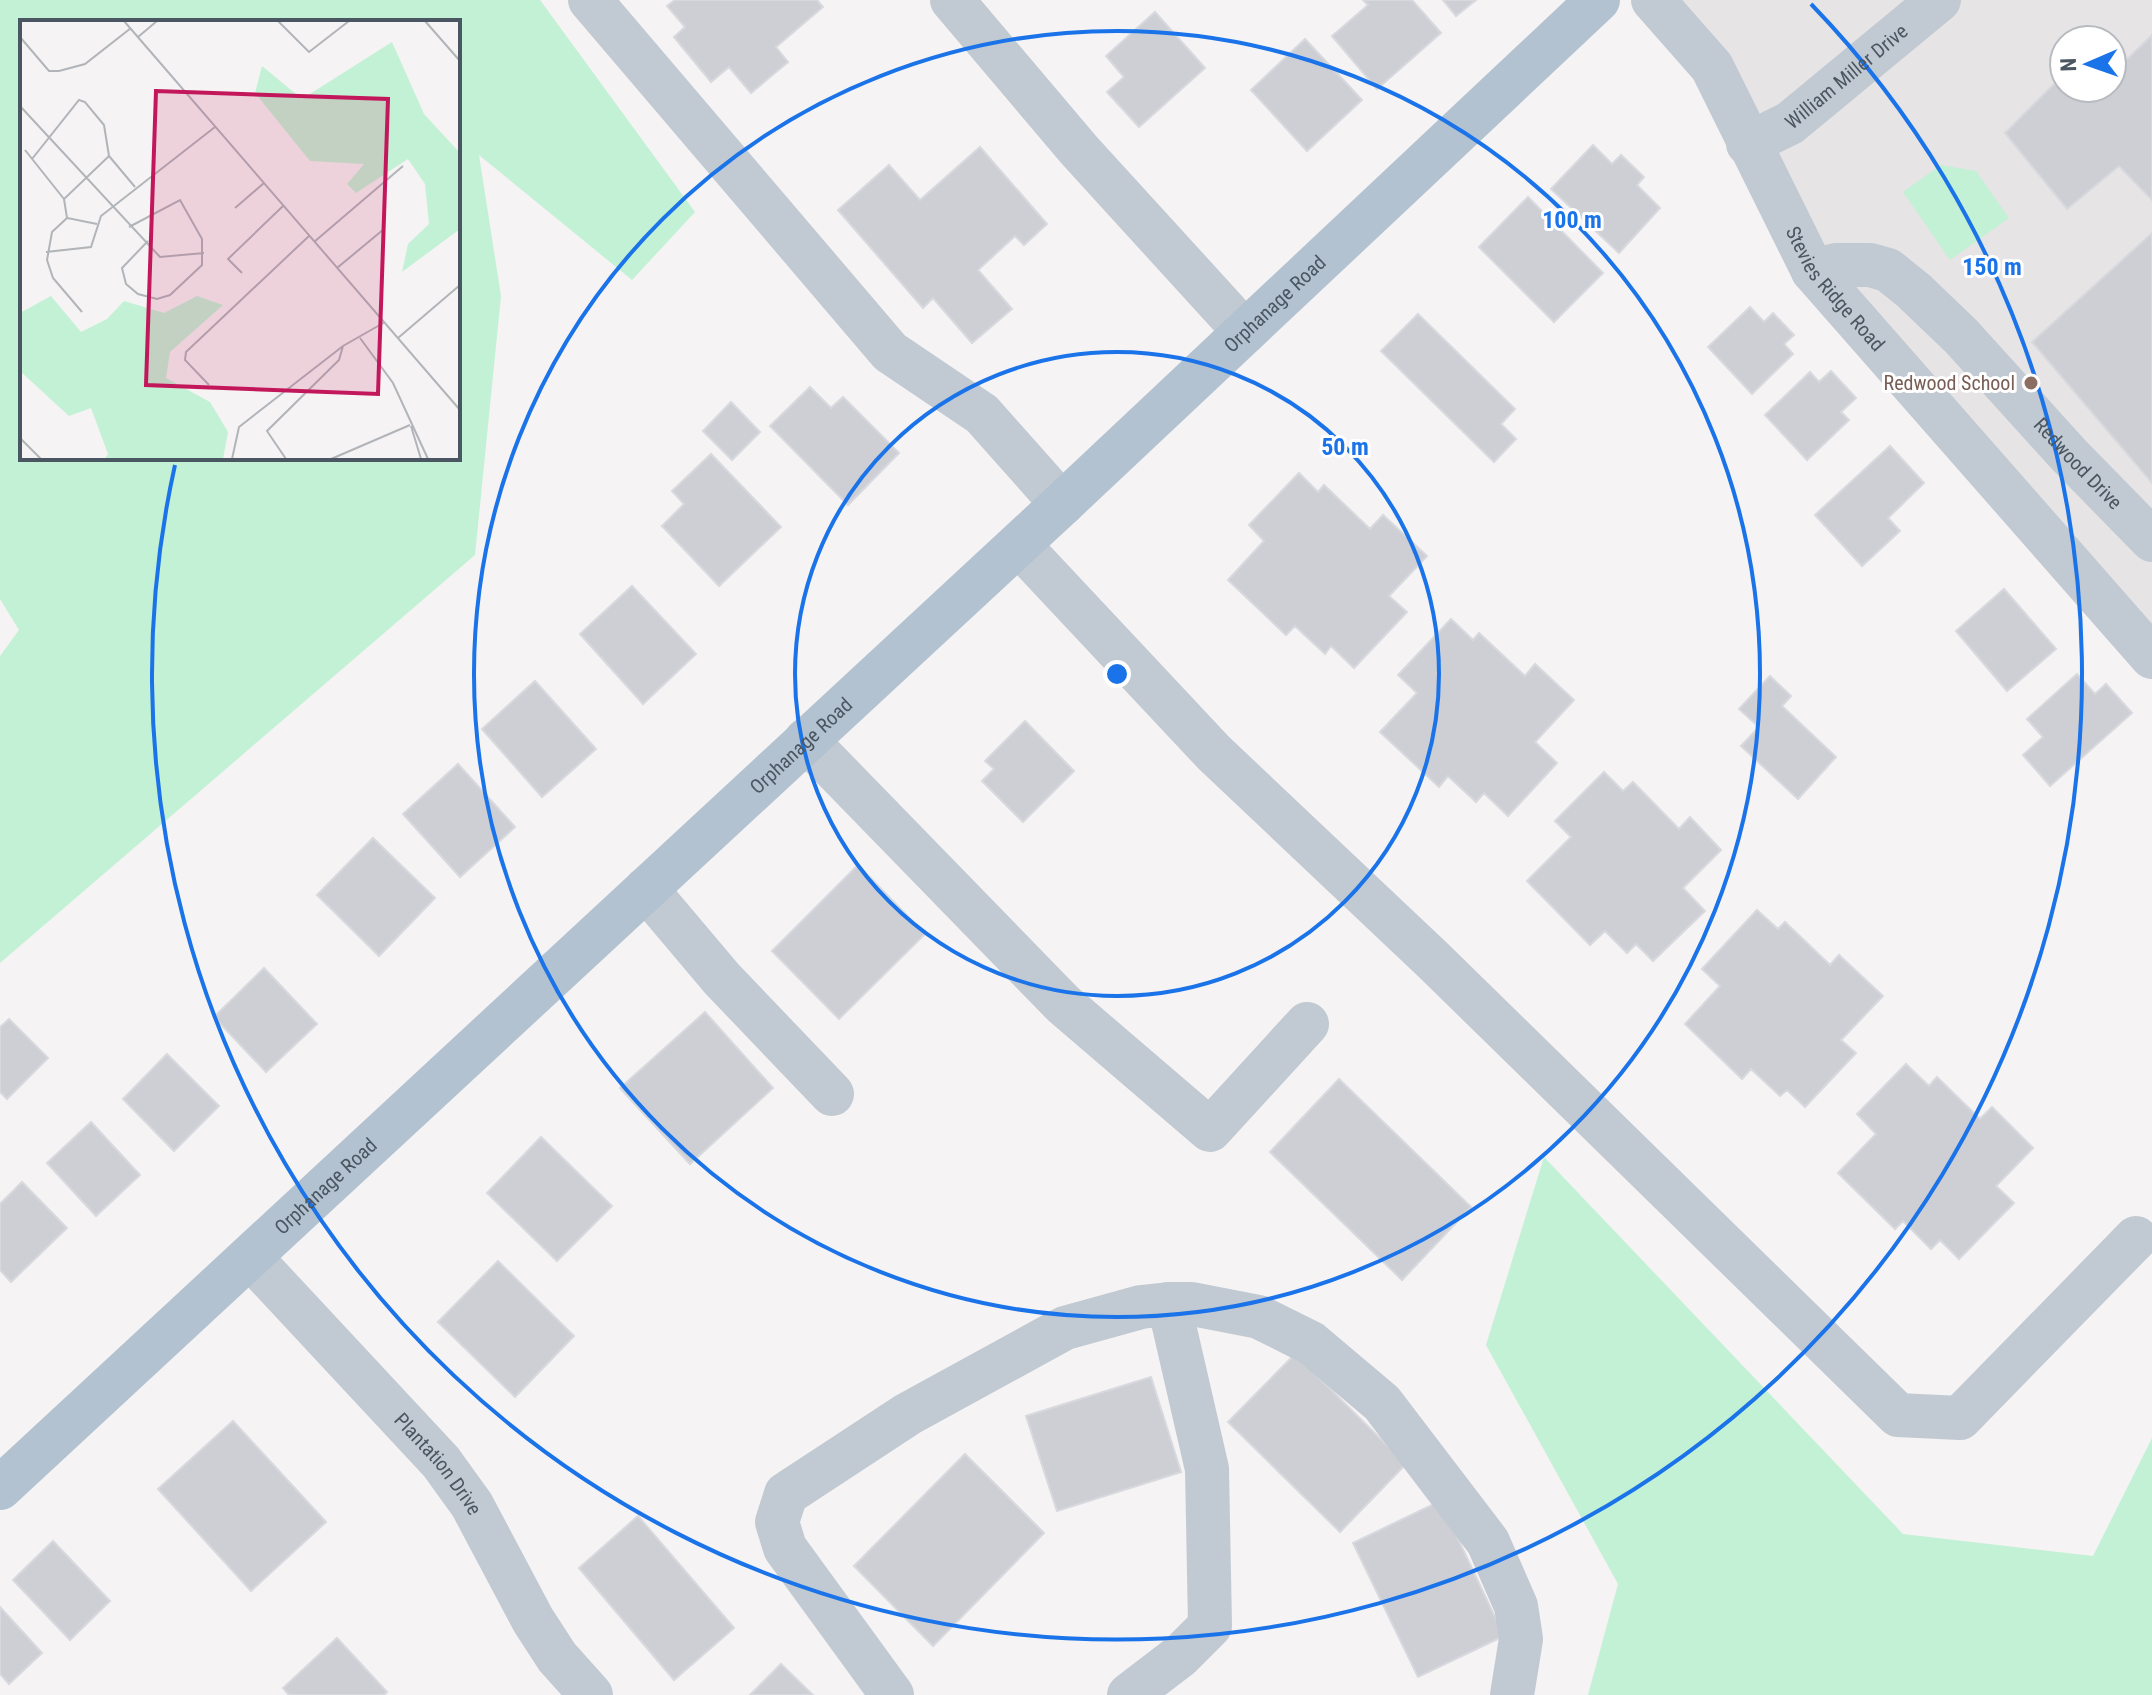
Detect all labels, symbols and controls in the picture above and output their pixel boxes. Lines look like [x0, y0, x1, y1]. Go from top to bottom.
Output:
street label: William Miller Drive [1780, 19, 1912, 134]
inset map [20, 20, 460, 460]
north arrow [2048, 24, 2128, 104]
text: N [2056, 58, 2081, 72]
text: 100 m [1542, 206, 1602, 234]
street label: Stevies Ridge Road [1781, 222, 1890, 356]
street label: Orphanage Road [1219, 250, 1331, 357]
text: 150 m [1962, 253, 2022, 281]
place label: Redwood School [1884, 371, 2015, 395]
marker: Redwood School [2022, 374, 2040, 392]
street label: Redwood Drive [2029, 413, 2127, 514]
text: 50 m [1321, 433, 1369, 461]
centre of rings [1103, 660, 1131, 688]
street label: Orphanage Road [745, 693, 857, 799]
street label: Orphanage Road [270, 1133, 382, 1239]
street label: Plantation Drive [389, 1408, 487, 1519]

